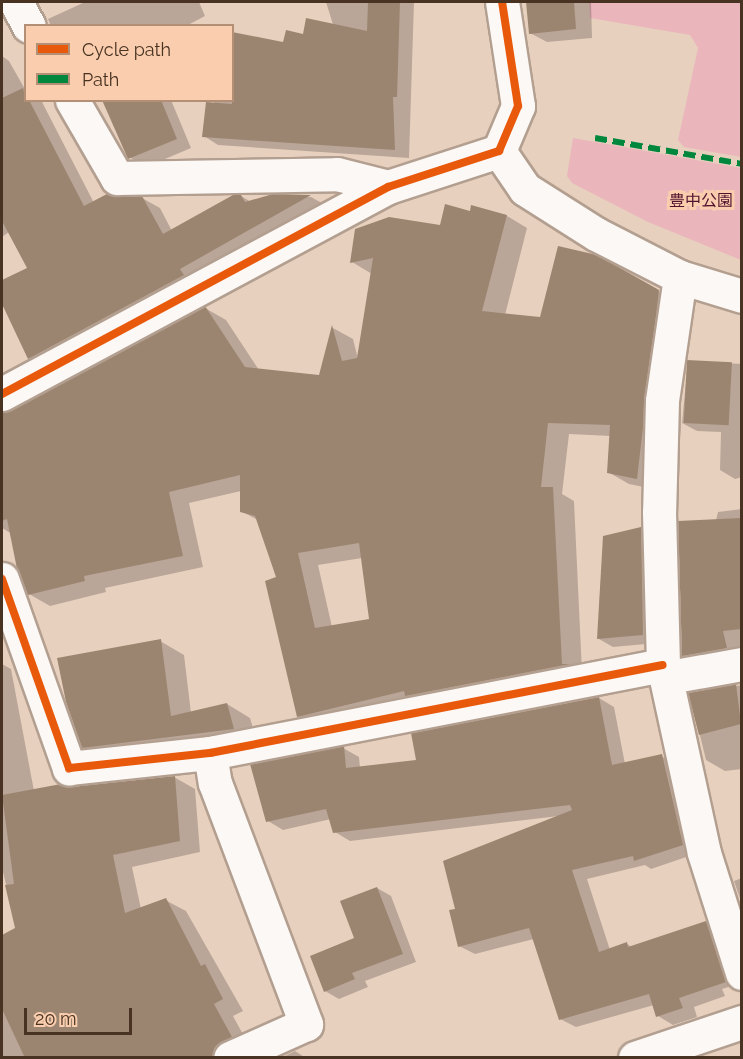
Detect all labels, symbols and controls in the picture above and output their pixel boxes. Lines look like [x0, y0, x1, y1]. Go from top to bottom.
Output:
legend [24, 24, 234, 102]
text: Cycle path [82, 39, 171, 60]
text: Path [82, 69, 119, 90]
park label: 豊中公園 [669, 191, 733, 211]
scale bar [27, 996, 135, 1034]
text: 20 m [35, 1008, 77, 1029]

